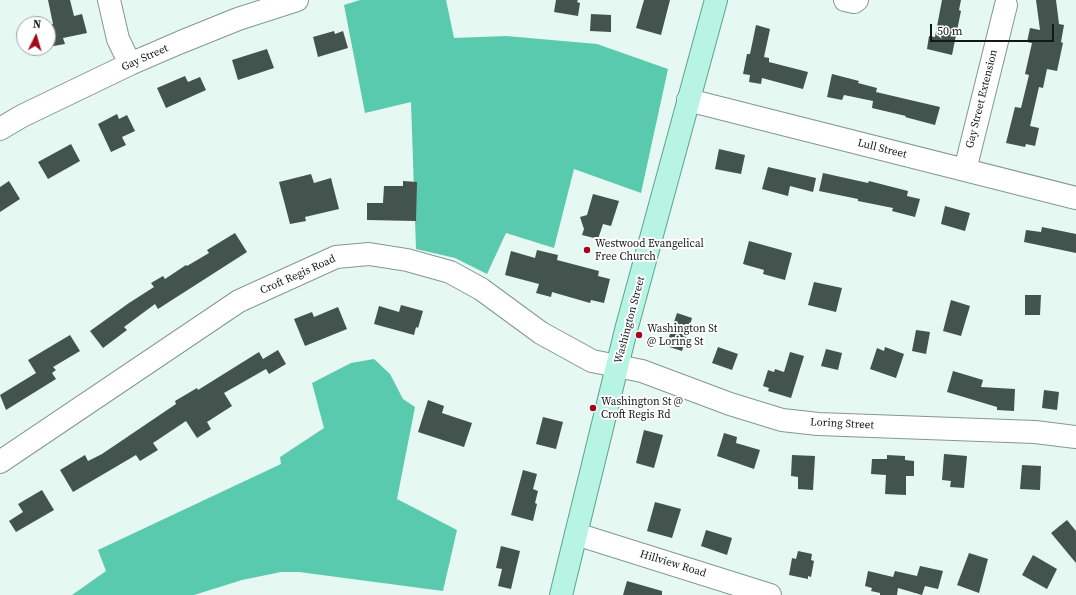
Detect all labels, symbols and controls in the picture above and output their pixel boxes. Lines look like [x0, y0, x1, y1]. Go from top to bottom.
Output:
north arrow [16, 16, 56, 56]
scale bar [932, 16, 1056, 42]
text: N [32, 17, 42, 32]
text: 50 m [937, 23, 963, 39]
street label: Gay Street [120, 42, 170, 74]
street label: Gay Street Extension [963, 48, 1001, 150]
street label: Lull Street [856, 137, 908, 161]
place label: Westwood Evangelical Free Church [595, 237, 704, 263]
marker: Westwood Evangelical Free Church [582, 245, 592, 255]
street label: Croft Regis Road [258, 252, 338, 298]
street label: Washington Street [612, 275, 648, 365]
place label: Washington St @ Loring St [647, 322, 717, 348]
marker: Washington St @ Loring St [634, 330, 644, 340]
place label: Washington St @ Croft Regis Rd [601, 395, 683, 421]
marker: Washington St @ Croft Regis Rd [588, 403, 598, 413]
street label: Loring Street [810, 416, 874, 432]
street label: Hillview Road [638, 548, 708, 580]

